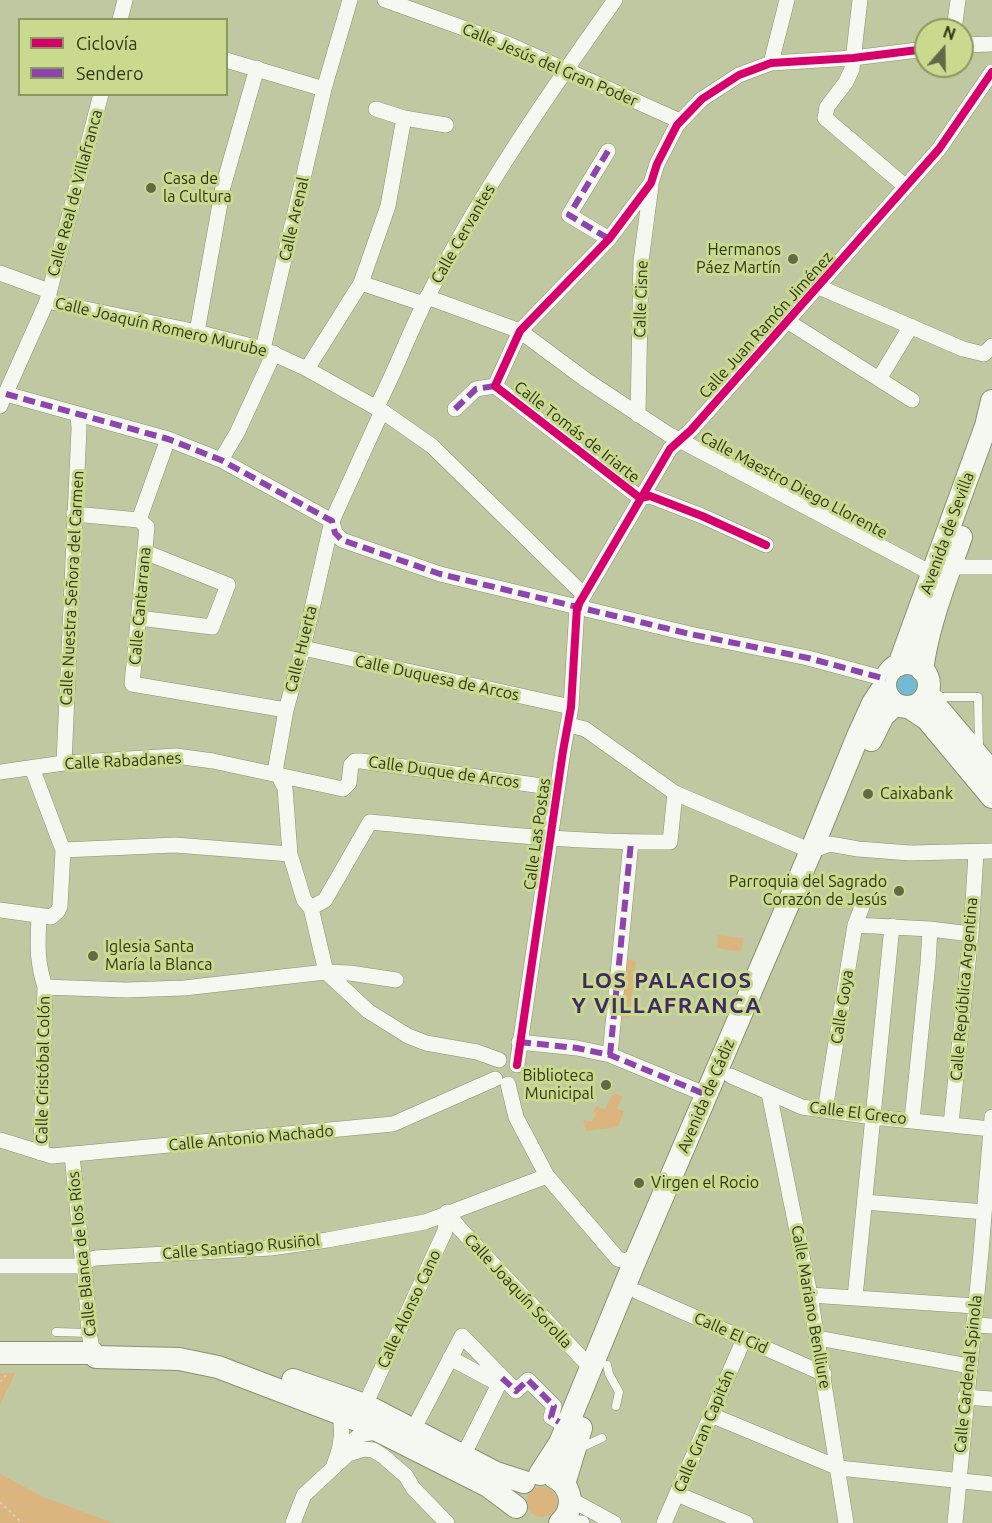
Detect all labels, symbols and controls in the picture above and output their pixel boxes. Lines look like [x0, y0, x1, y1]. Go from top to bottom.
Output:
legend [18, 18, 228, 96]
north arrow [914, 18, 974, 78]
street label: Calle Jesús del Gran Poder [459, 19, 641, 111]
text: N [941, 22, 958, 43]
text: Ciclovía [76, 33, 137, 53]
text: Sendero [76, 63, 143, 83]
street label: Calle Real de Villafranca [43, 107, 107, 279]
place label: Casa de la Cultura [163, 169, 232, 207]
street label: Calle Arenal [275, 175, 313, 263]
marker: Casa de la Cultura [144, 181, 158, 195]
street label: Calle Cervantes [427, 181, 499, 287]
place label: Hermanos Páez Martín [696, 240, 781, 278]
street label: Calle Juan Ramón Jiménez [695, 248, 837, 402]
marker: Hermanos Páez Martín [786, 252, 800, 266]
street label: Calle Cisne [630, 260, 652, 338]
street label: Calle Joaquín Romero Murube [53, 293, 269, 361]
street label: Calle Tomás de Iriarte [510, 377, 644, 487]
street label: Calle Maestro Diego Llorente [697, 427, 891, 543]
street label: Avenida de Sevilla [916, 469, 978, 597]
street label: Calle Nuestra Señora del Carmen [56, 470, 88, 706]
street label: Calle Cantarrana [125, 546, 155, 666]
street label: Calle Huerta [281, 604, 321, 694]
street label: Calle Duquesa de Arcos [353, 651, 521, 705]
street label: Calle Rabadanes [64, 748, 182, 774]
street label: Calle Duque de Arcos [367, 752, 521, 792]
street label: Calle Las Postas [520, 777, 554, 891]
place label: Caixabank [880, 784, 953, 804]
marker: Caixabank [861, 787, 875, 801]
place label: Parroquia del Sagrado Corazón de Jesús [729, 872, 887, 910]
marker: Parroquia del Sagrado Corazón de Jesús [892, 884, 906, 898]
street label: Calle República Argentina [946, 896, 982, 1082]
place label: Iglesia Santa María la Blanca [105, 937, 212, 975]
marker: Iglesia Santa María la Blanca [86, 949, 100, 963]
district label: LOS PALACIOS Y VILLAFRANCA [572, 968, 762, 1020]
street label: Calle Goya [827, 969, 857, 1045]
street label: Calle Cristóbal Colón [32, 996, 54, 1144]
street label: Avenida de Cádiz [673, 1036, 739, 1156]
place label: Biblioteca Municipal [522, 1066, 594, 1104]
marker: Biblioteca Municipal [599, 1078, 613, 1092]
street label: Calle El Greco [808, 1097, 908, 1129]
street label: Calle Antonio Machado [168, 1121, 334, 1155]
street label: Calle Blanca de los Ríos [64, 1170, 100, 1338]
place label: Virgen el Rocio [651, 1173, 759, 1193]
marker: Virgen el Rocio [632, 1176, 646, 1190]
street label: Calle Mariano Benlliure [787, 1224, 835, 1390]
street label: Calle Joaquín Sorolla [460, 1230, 576, 1352]
street label: Calle Santiago Rusiñol [161, 1231, 321, 1263]
street label: Calle Alonso Cano [373, 1247, 445, 1371]
street label: Calle Cardenal Spinola [950, 1294, 986, 1454]
street label: Calle El Cid [691, 1308, 771, 1358]
street label: Calle Gran Capitán [669, 1367, 739, 1495]

